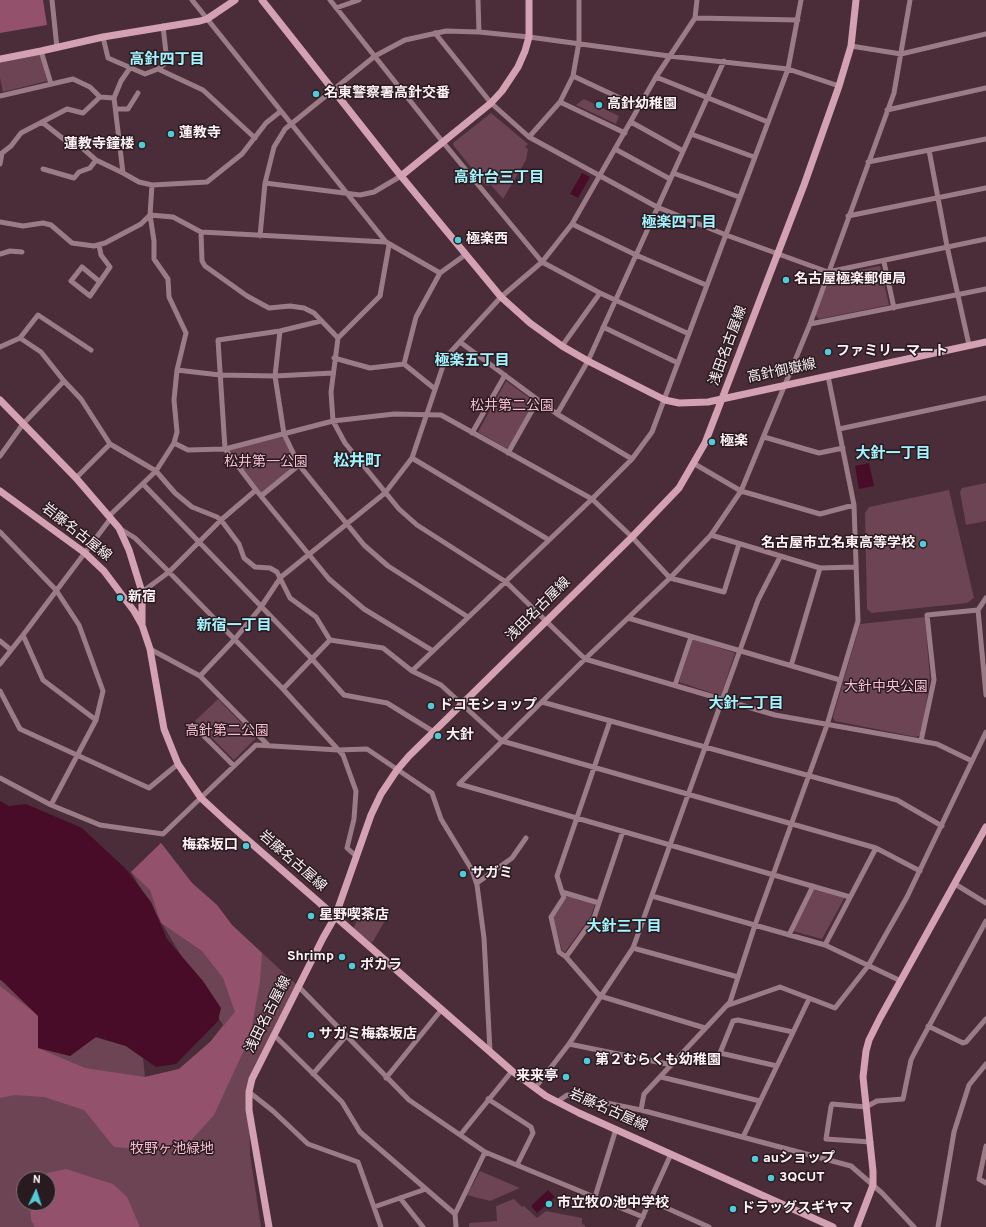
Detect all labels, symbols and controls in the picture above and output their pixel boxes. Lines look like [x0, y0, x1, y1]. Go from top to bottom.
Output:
district label: 高針四丁目 [130, 52, 204, 70]
place label: 名東警察署高針交番 [324, 86, 450, 102]
marker: 名東警察署高針交番 [311, 89, 321, 99]
place label: 高針幼稚園 [607, 97, 677, 113]
marker: 高針幼稚園 [594, 100, 604, 110]
place label: 蓮教寺 [179, 126, 221, 142]
marker: 蓮教寺 [166, 129, 176, 139]
place label: 蓮教寺鐘楼 [64, 137, 134, 153]
marker: 蓮教寺鐘楼 [137, 140, 147, 150]
district label: 高針台三丁目 [454, 170, 544, 188]
district label: 極楽四丁目 [642, 215, 716, 233]
place label: 極楽西 [466, 232, 508, 248]
marker: 極楽西 [453, 235, 463, 245]
place label: 名古屋極楽郵便局 [794, 272, 906, 288]
marker: 名古屋極楽郵便局 [781, 275, 791, 285]
street label: 浅田名古屋線 [707, 304, 751, 388]
place label: ファミリーマート [836, 344, 948, 360]
marker: ファミリーマート [823, 347, 833, 357]
district label: 極楽五丁目 [435, 353, 509, 371]
street label: 高針御嶽線 [746, 357, 818, 387]
park label: 松井第二公園 [470, 399, 554, 415]
place label: 極楽 [720, 434, 748, 450]
marker: 極楽 [707, 437, 717, 447]
district label: 大針一丁目 [856, 446, 930, 464]
district label: 松井町 [333, 453, 381, 473]
park label: 松井第一公園 [224, 455, 308, 471]
street label: 岩藤名古屋線 [38, 501, 114, 565]
place label: 名古屋市立名東高等学校 [761, 536, 915, 552]
marker: 名古屋市立名東高等学校 [918, 539, 928, 549]
street label: 浅田名古屋線 [503, 574, 575, 646]
place label: 新宿 [128, 590, 156, 606]
marker: 新宿 [115, 593, 125, 603]
district label: 新宿一丁目 [197, 618, 271, 636]
park label: 大針中央公園 [844, 680, 928, 696]
district label: 大針二丁目 [709, 696, 783, 714]
place label: ドコモショップ [439, 698, 537, 714]
marker: ドコモショップ [426, 701, 436, 711]
park label: 高針第二公園 [185, 724, 269, 740]
place label: 大針 [446, 728, 474, 744]
marker: 大針 [433, 731, 443, 741]
street label: 岩藤名古屋線 [255, 828, 329, 896]
place label: 梅森坂口 [182, 838, 238, 854]
marker: 梅森坂口 [241, 841, 251, 851]
place label: サガミ [471, 866, 513, 882]
marker: サガミ [458, 869, 468, 879]
place label: 星野喫茶店 [319, 908, 389, 924]
marker: 星野喫茶店 [306, 911, 316, 921]
district label: 大針三丁目 [587, 919, 661, 937]
place label: Shrimp [287, 949, 334, 965]
marker: Shrimp [337, 952, 347, 962]
place label: ポカラ [360, 958, 402, 974]
marker: ポカラ [347, 961, 357, 971]
street label: 浅田名古屋線 [242, 974, 296, 1056]
place label: サガミ梅森坂店 [319, 1027, 417, 1043]
marker: サガミ梅森坂店 [306, 1030, 316, 1040]
place label: 第２むらくも幼稚園 [595, 1053, 721, 1069]
marker: 第２むらくも幼稚園 [582, 1056, 592, 1066]
place label: 来来亭 [516, 1069, 558, 1085]
marker: 来来亭 [561, 1072, 571, 1082]
street label: 岩藤名古屋線 [566, 1086, 650, 1136]
park label: 牧野ヶ池緑地 [130, 1142, 214, 1158]
place label: auショップ [763, 1151, 835, 1167]
marker: auショップ [750, 1154, 760, 1164]
place label: 3QCUT [779, 1170, 825, 1186]
north arrow [16, 1171, 56, 1211]
text: N [32, 1173, 41, 1187]
marker: 3QCUT [766, 1173, 776, 1183]
place label: 市立牧の池中学校 [557, 1196, 669, 1212]
marker: 市立牧の池中学校 [544, 1199, 554, 1209]
place label: ドラッグスギヤマ [741, 1201, 853, 1217]
marker: ドラッグスギヤマ [728, 1204, 738, 1214]

